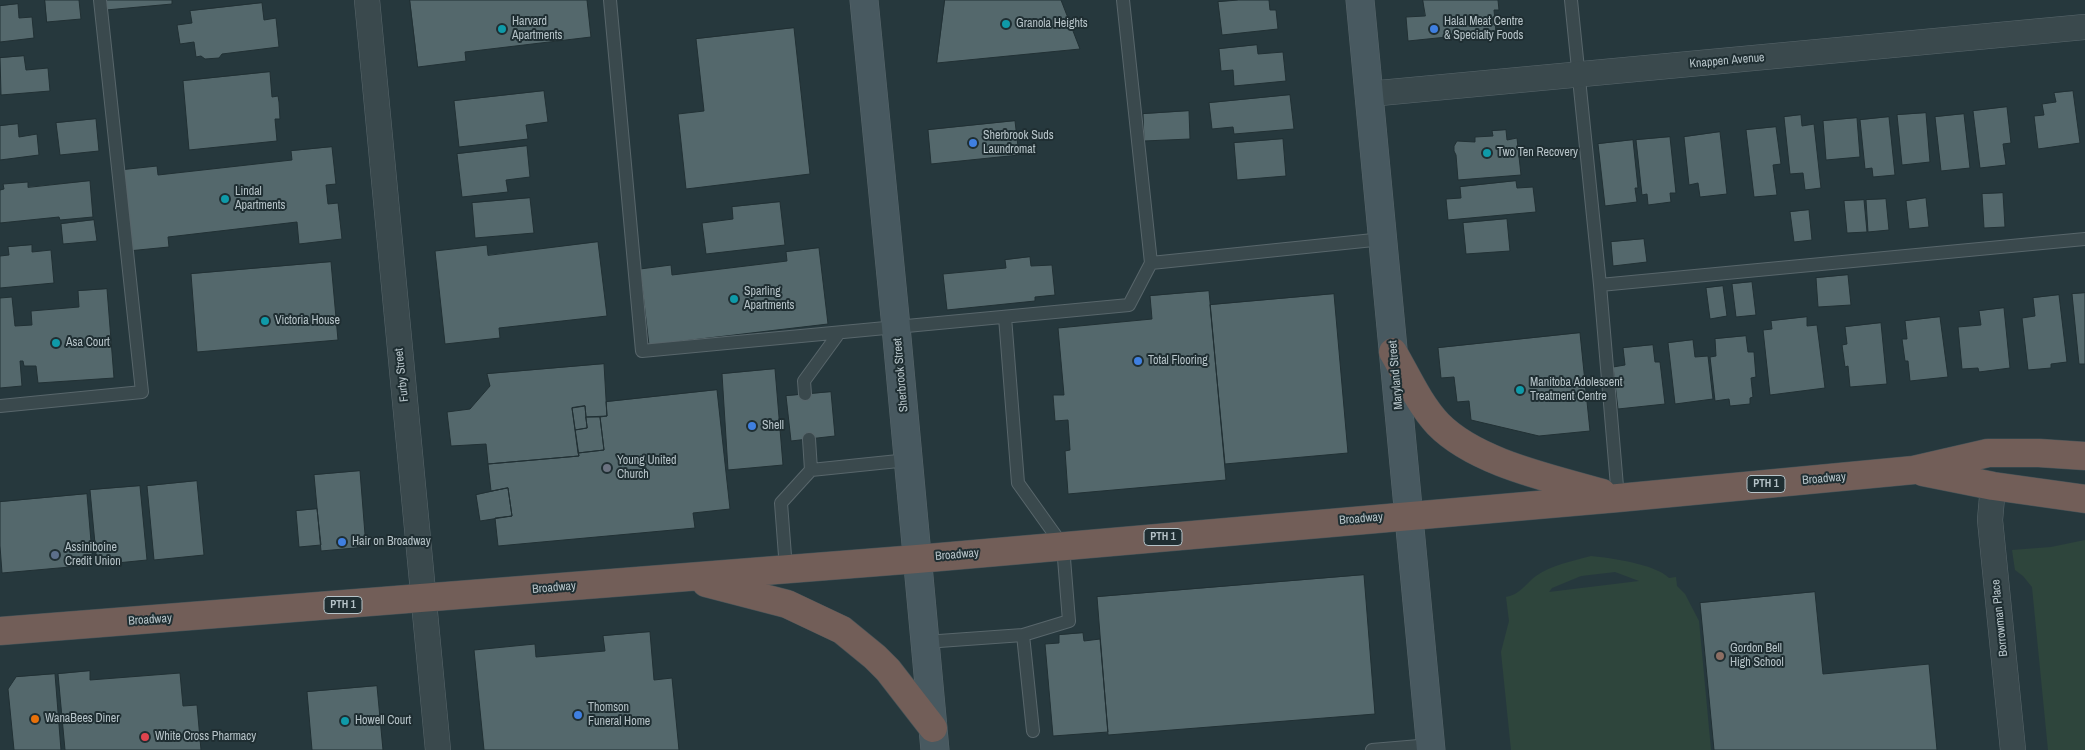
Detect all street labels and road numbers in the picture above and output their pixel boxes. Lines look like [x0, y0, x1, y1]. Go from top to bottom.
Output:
street label: Knappen Avenue [1689, 51, 1765, 71]
street label: Sherbrook Street [891, 337, 911, 413]
street label: Maryland Street [1386, 340, 1406, 410]
street label: Furby Street [392, 347, 412, 403]
street label: Broadway [1802, 470, 1846, 488]
road number: PTH 1 [1747, 476, 1785, 492]
street label: Broadway [1339, 510, 1383, 528]
road number: PTH 1 [1144, 528, 1182, 546]
street label: Broadway [935, 546, 979, 564]
street label: Broadway [532, 579, 576, 597]
street label: Borrowman Place [1989, 579, 2011, 657]
road number: PTH 1 [324, 596, 362, 614]
street label: Broadway [128, 611, 172, 629]

